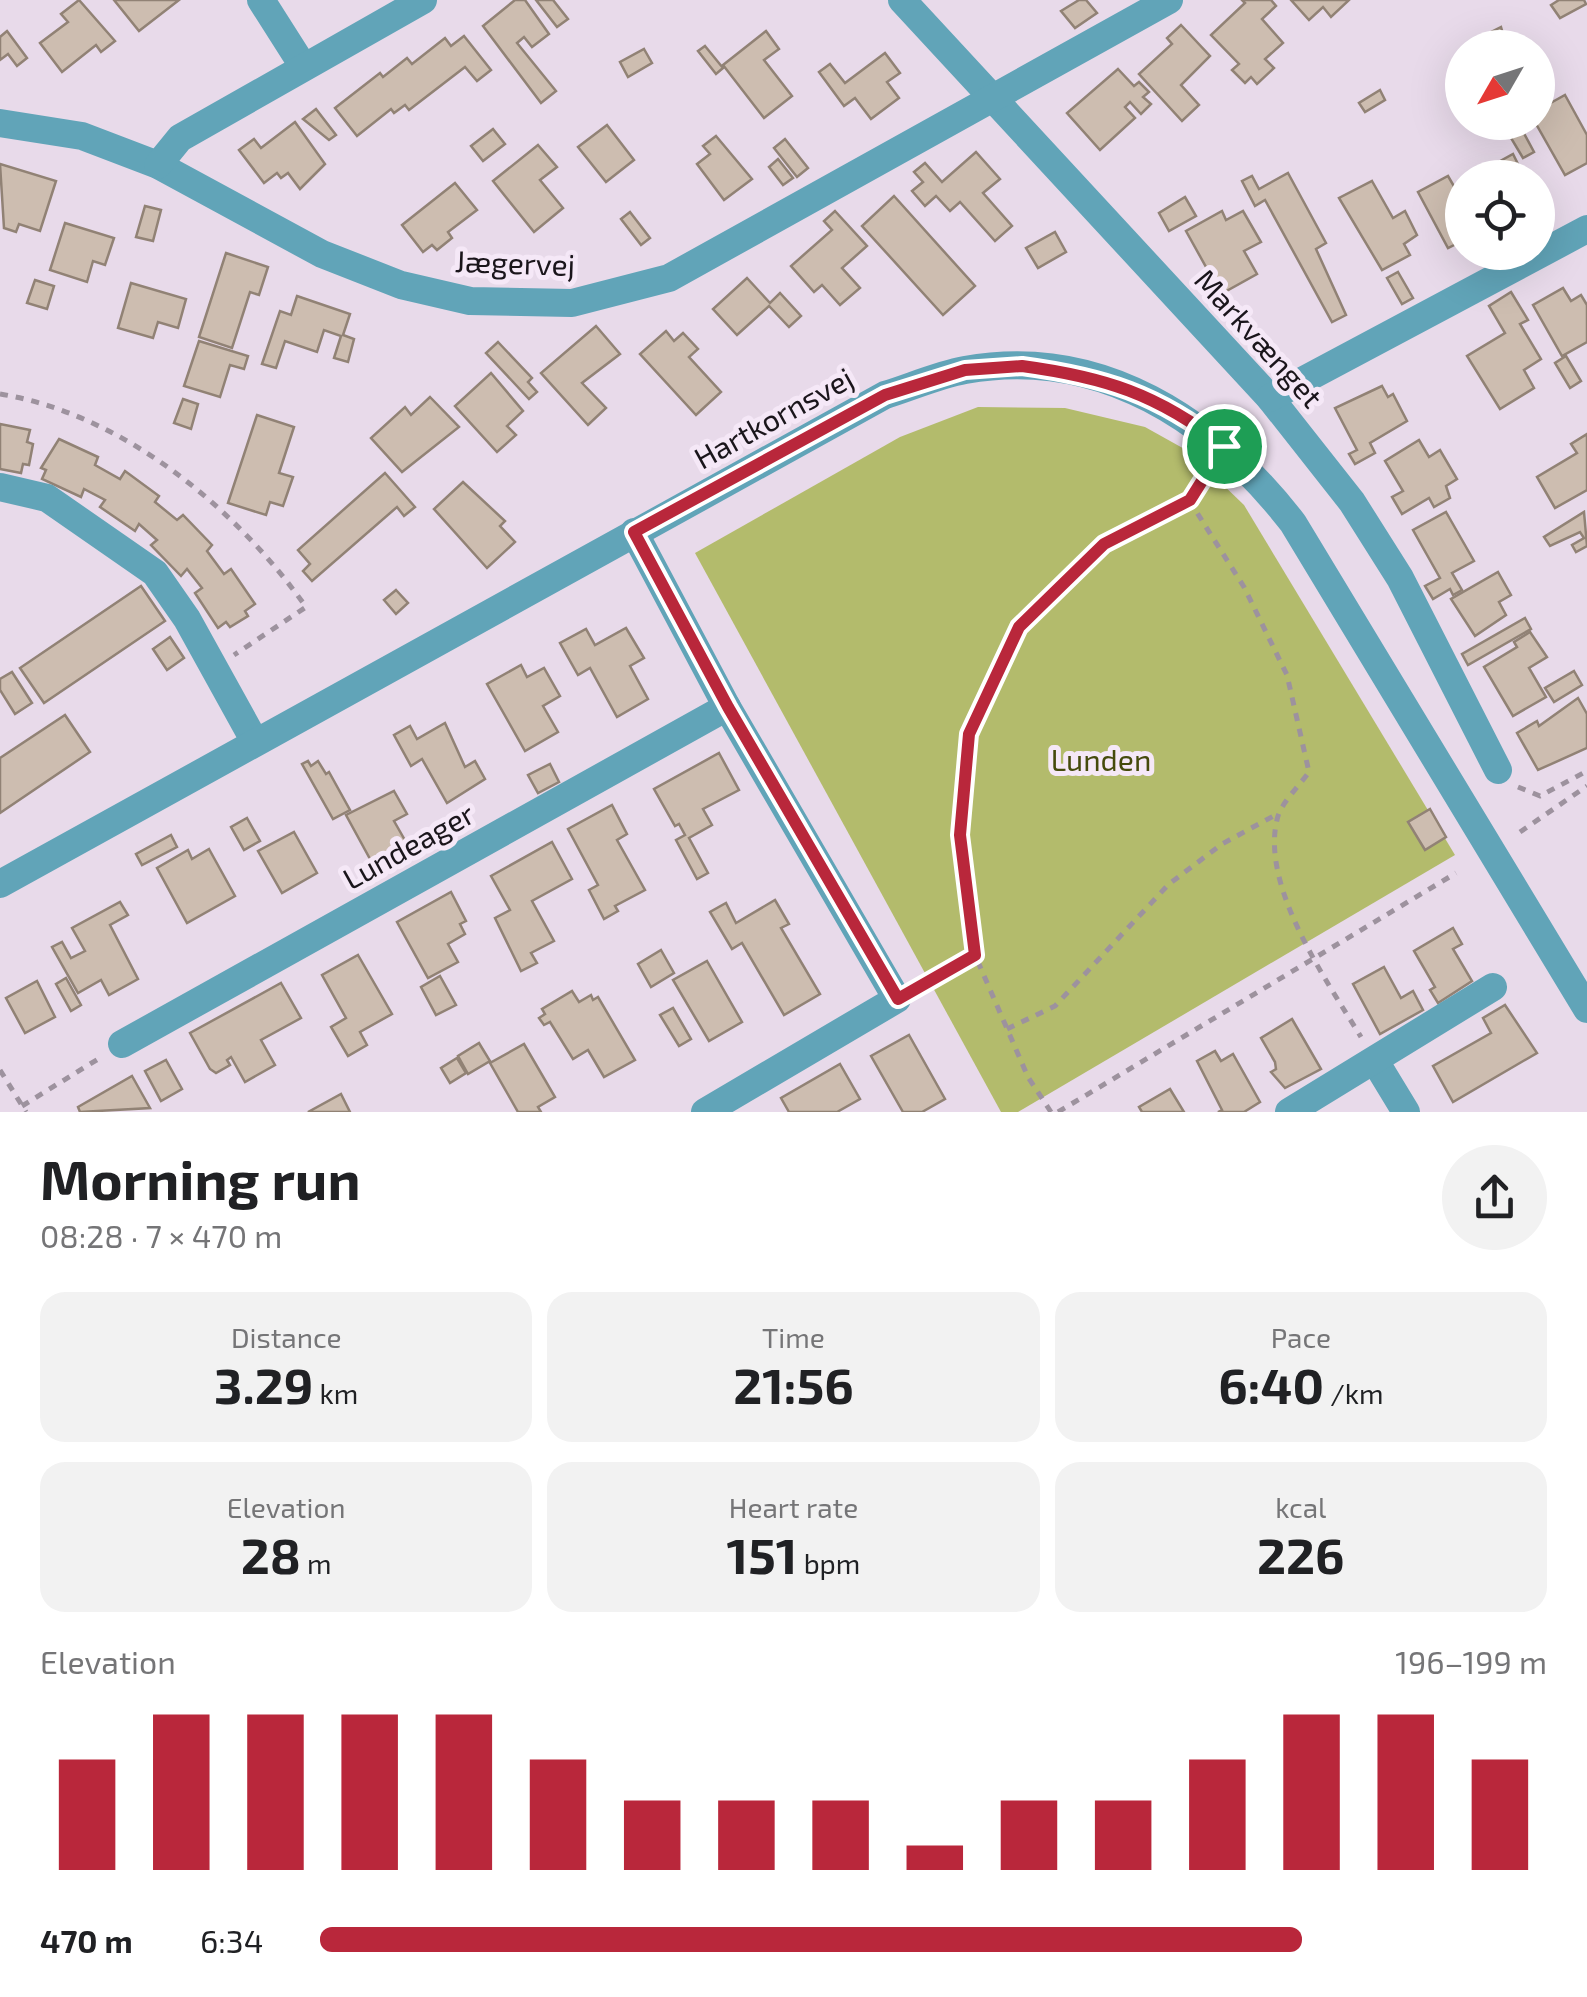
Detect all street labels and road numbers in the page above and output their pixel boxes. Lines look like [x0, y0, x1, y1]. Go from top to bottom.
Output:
street label: Jægervej [454, 242, 576, 282]
street label: Markvænget [1188, 261, 1331, 414]
street label: Hartkornsvej [687, 359, 859, 476]
street label: Lundeager [336, 794, 480, 896]

